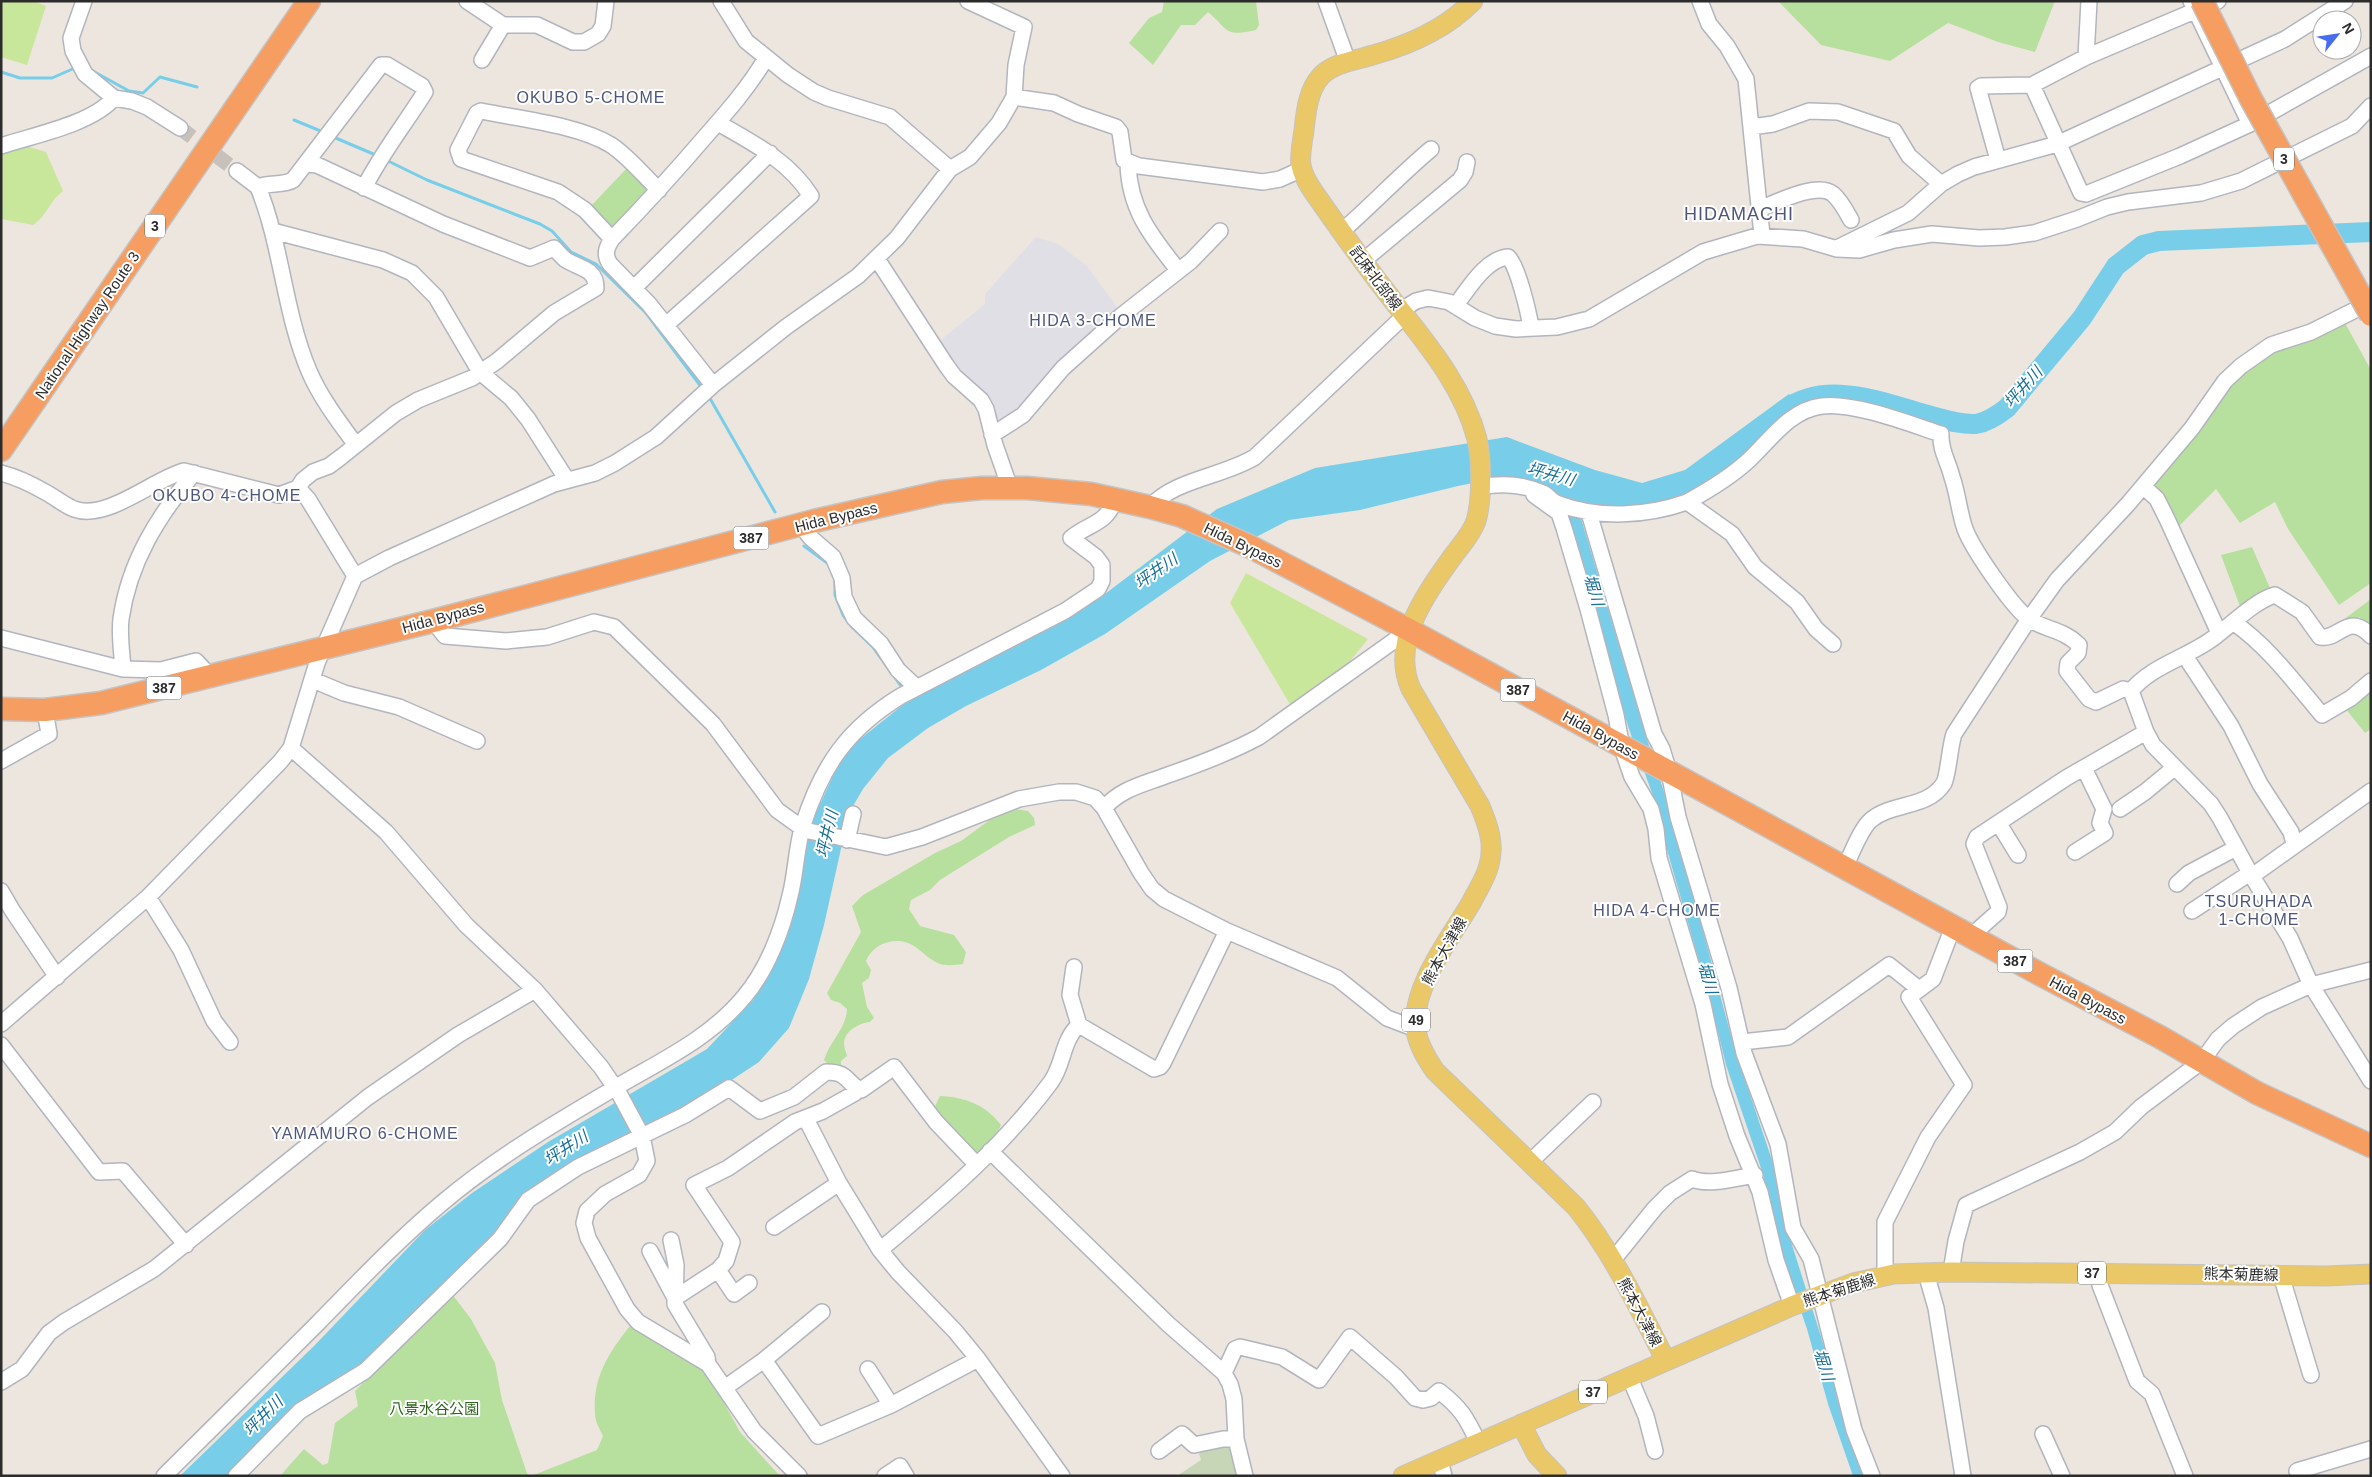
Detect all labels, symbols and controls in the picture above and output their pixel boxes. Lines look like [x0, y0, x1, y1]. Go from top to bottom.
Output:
north arrow [2312, 10, 2362, 60]
text: N [2339, 20, 2358, 37]
district label: OKUBO 5-CHOME [516, 89, 666, 106]
road number: 3 [2274, 148, 2294, 170]
district label: HIDAMACHI [1684, 204, 1794, 224]
road number: 3 [145, 215, 165, 238]
street label: 託麻北部線 [1347, 243, 1405, 313]
street label: National Highway Route 3 [31, 248, 143, 402]
district label: HIDA 3-CHOME [1029, 312, 1157, 329]
water label: 坪井川 [2001, 362, 2047, 411]
water label: 坪井川 [1526, 460, 1578, 489]
district label: OKUBO 4-CHOME [152, 487, 302, 504]
street label: Hida Bypass [793, 499, 879, 535]
street label: Hida Bypass [1201, 519, 1285, 571]
road number: 387 [734, 526, 768, 550]
water label: 坪井川 [1131, 549, 1182, 592]
water label: 堀川 [1581, 572, 1607, 610]
street label: Hida Bypass [400, 598, 486, 636]
road number: 387 [146, 676, 182, 700]
road number: 387 [1500, 678, 1536, 702]
street label: Hida Bypass [1560, 707, 1642, 763]
water label: 坪井川 [813, 807, 841, 859]
district label: TSURUHADA 1-CHOME [2205, 893, 2313, 928]
district label: HIDA 4-CHOME [1593, 902, 1721, 919]
street label: 熊本大津線 [1418, 914, 1470, 988]
road number: 387 [1998, 949, 2032, 972]
water label: 堀川 [1696, 960, 1721, 998]
street label: Hida Bypass [2047, 973, 2129, 1027]
road number: 49 [1402, 1008, 1430, 1032]
district label: YAMAMURO 6-CHOME [271, 1125, 459, 1142]
water label: 坪井川 [541, 1127, 592, 1168]
road number: 37 [2078, 1262, 2106, 1284]
street label: 熊本菊鹿線 [2203, 1265, 2279, 1283]
street label: 熊本菊鹿線 [1801, 1270, 1877, 1310]
street label: 熊本大津線 [1615, 1275, 1665, 1349]
water label: 堀川 [1811, 1347, 1837, 1385]
road number: 37 [1579, 1380, 1607, 1404]
water label: 坪井川 [240, 1392, 287, 1439]
park label: 八景水谷公園 [389, 1400, 479, 1417]

